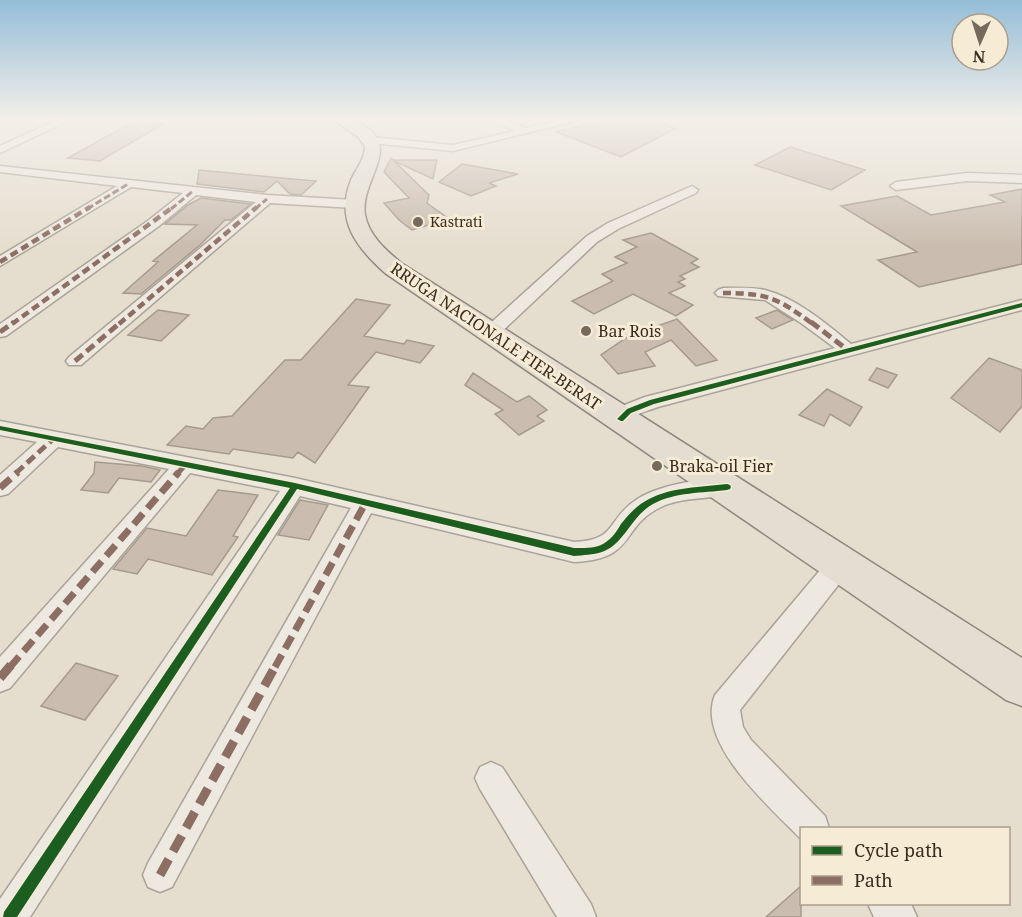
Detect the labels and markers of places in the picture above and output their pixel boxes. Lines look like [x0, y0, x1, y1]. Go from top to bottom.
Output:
place label: Kastrati [430, 212, 483, 231]
marker: Kastrati [411, 215, 425, 229]
place label: Bar Rois [598, 320, 661, 342]
marker: Bar Rois [579, 324, 593, 338]
place label: Braka-oil Fier [669, 455, 774, 477]
marker: Braka-oil Fier [650, 459, 664, 473]

